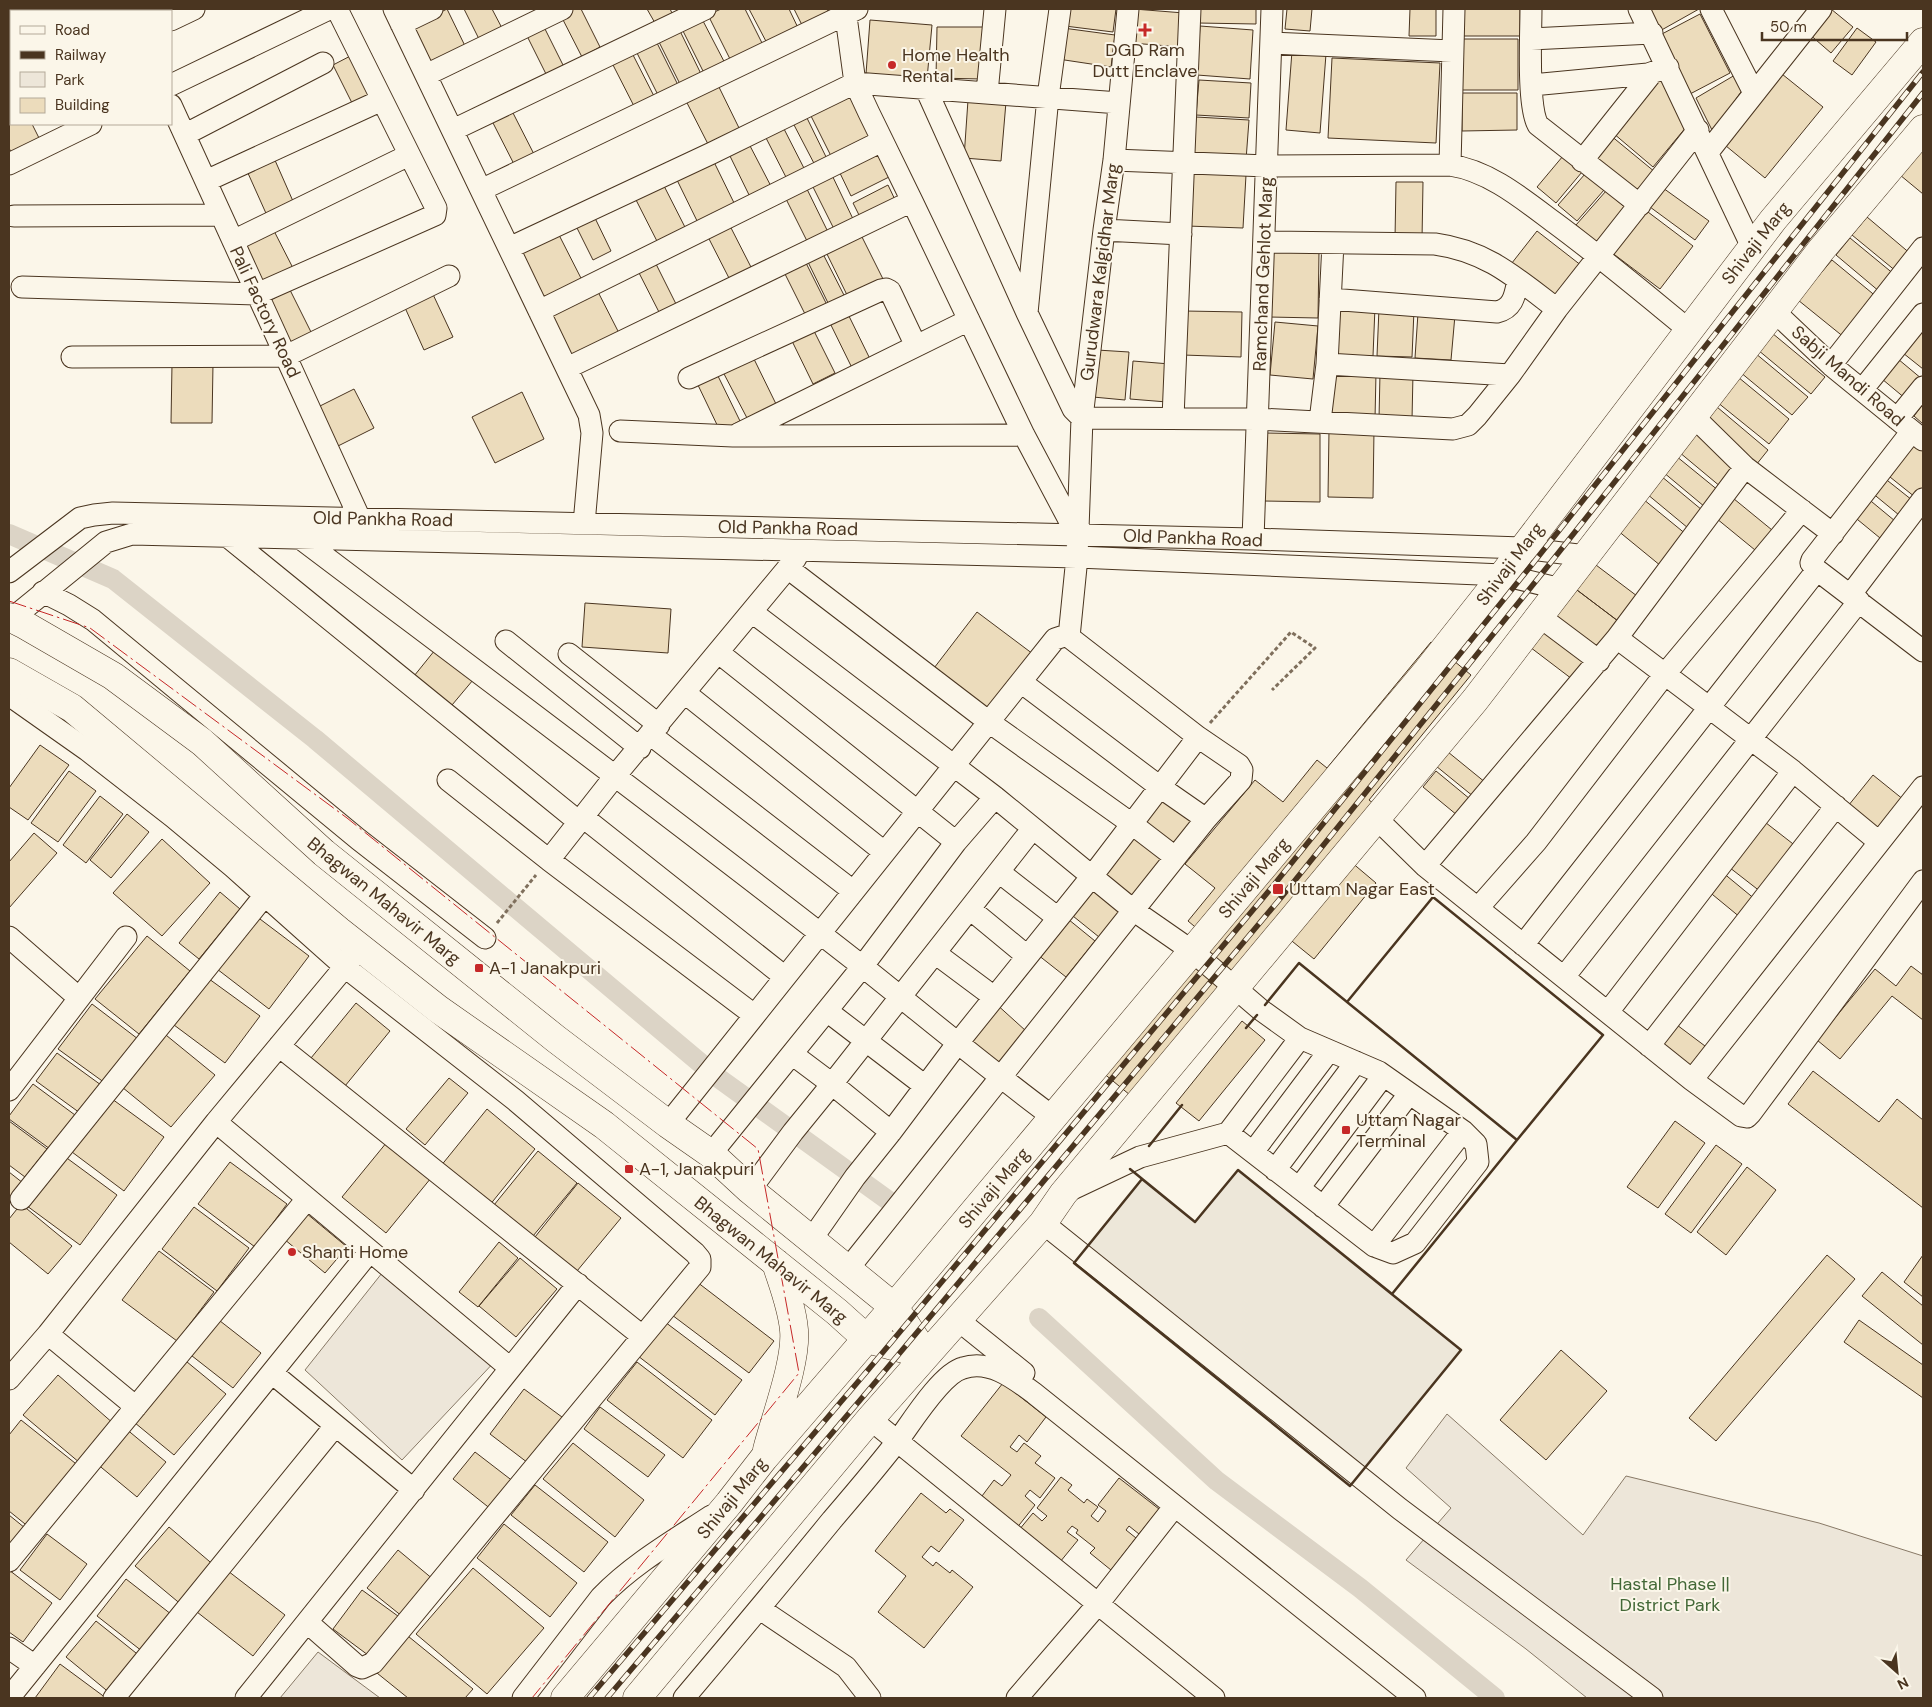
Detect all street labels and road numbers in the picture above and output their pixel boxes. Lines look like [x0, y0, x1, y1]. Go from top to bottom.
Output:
street label: Gurudwara Kalgidhar Marg [1075, 162, 1125, 382]
street label: Ramchand Gehlot Marg [1248, 176, 1278, 372]
street label: Shivaji Marg [1716, 197, 1796, 289]
street label: Pali Factory Road [224, 242, 306, 382]
street label: Sabji Mandi Road [1786, 320, 1910, 432]
street label: Old Pankha Road [313, 506, 453, 532]
street label: Old Pankha Road [718, 515, 858, 541]
street label: Shivaji Marg [1471, 517, 1549, 611]
street label: Old Pankha Road [1123, 524, 1263, 552]
street label: Bhagwan Mahavir Marg [302, 832, 466, 970]
street label: Shivaji Marg [1213, 832, 1295, 924]
street label: Shivaji Marg [953, 1142, 1035, 1234]
street label: Bhagwan Mahavir Marg [689, 1191, 853, 1329]
street label: Shivaji Marg [692, 1452, 772, 1544]

